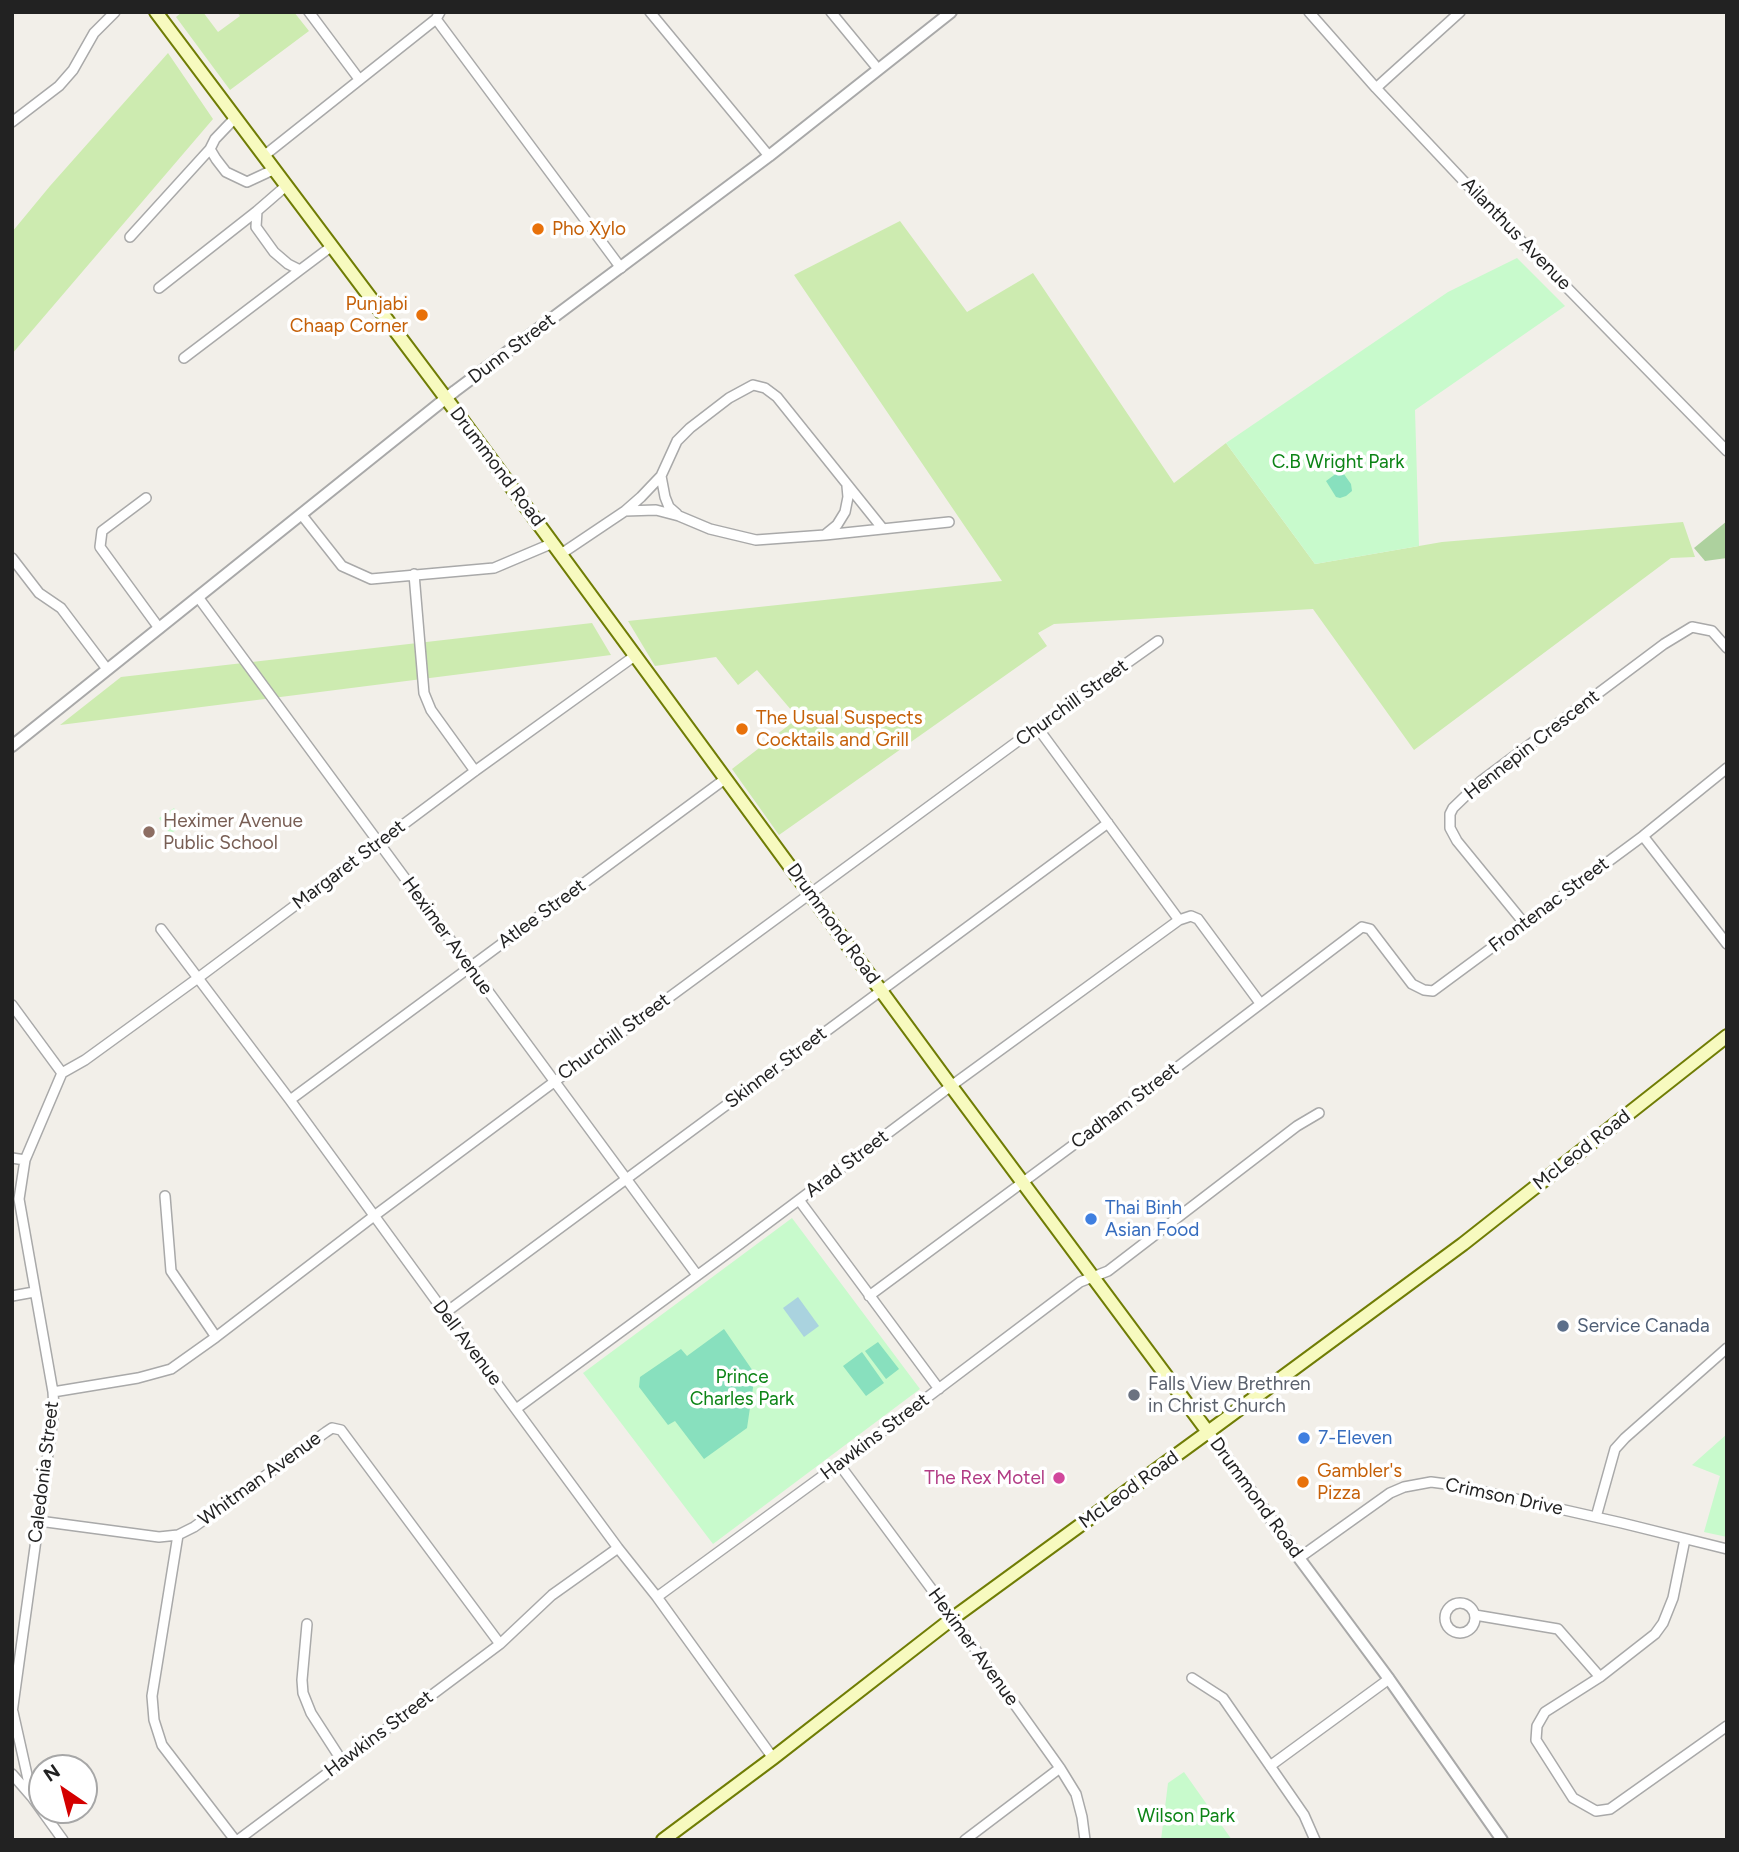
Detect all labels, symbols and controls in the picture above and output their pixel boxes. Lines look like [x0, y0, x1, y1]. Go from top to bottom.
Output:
street label: Ailanthus Avenue [1456, 173, 1576, 295]
place label: Pho Xylo [552, 218, 626, 240]
marker: Pho Xylo [530, 221, 546, 237]
place label: Punjabi Chaap Corner [290, 293, 408, 337]
marker: Punjabi Chaap Corner [414, 307, 430, 323]
street label: Dunn Street [464, 309, 560, 389]
street label: Drummond Road [445, 403, 549, 531]
park label: C.B Wright Park [1272, 451, 1404, 473]
street label: Churchill Street [1012, 655, 1132, 751]
street label: Hennepin Crescent [1460, 685, 1604, 805]
place label: The Usual Suspects Cocktails and Grill [756, 707, 923, 751]
marker: The Usual Suspects Cocktails and Grill [734, 721, 750, 737]
place label: Heximer Avenue Public School [163, 810, 303, 854]
street label: Margaret Street [288, 815, 410, 915]
marker: Heximer Avenue Public School [141, 824, 157, 840]
street label: Frontenac Street [1485, 853, 1613, 957]
street label: Drummond Road [782, 859, 884, 989]
street label: Heximer Avenue [397, 873, 497, 999]
street label: Atlee Street [494, 875, 590, 953]
street label: Churchill Street [554, 989, 674, 1085]
street label: Skinner Street [721, 1022, 831, 1114]
street label: Cadham Street [1067, 1058, 1183, 1154]
street label: McLeod Road [1529, 1105, 1635, 1195]
street label: Arad Street [801, 1125, 893, 1203]
place label: Thai Binh Asian Food [1105, 1197, 1199, 1241]
marker: Thai Binh Asian Food [1083, 1211, 1099, 1227]
street label: Dell Avenue [428, 1296, 506, 1390]
place label: Service Canada [1577, 1315, 1710, 1337]
marker: Service Canada [1555, 1318, 1571, 1334]
park label: Prince Charles Park [690, 1366, 794, 1410]
place label: Falls View Brethren in Christ Church [1148, 1373, 1311, 1417]
marker: Falls View Brethren in Christ Church [1126, 1387, 1142, 1403]
street label: Hawkins Street [816, 1389, 934, 1485]
street label: Caledonia Street [24, 1400, 64, 1544]
street label: Whitman Avenue [194, 1427, 326, 1531]
place label: 7-Eleven [1318, 1427, 1392, 1449]
marker: 7-Eleven [1296, 1430, 1312, 1446]
street label: Drummond Road [1205, 1433, 1307, 1563]
street label: McLeod Road [1075, 1446, 1183, 1534]
place label: Gambler's Pizza [1317, 1460, 1402, 1504]
place label: The Rex Motel [924, 1467, 1045, 1489]
marker: The Rex Motel [1051, 1470, 1067, 1486]
street label: Crimson Drive [1443, 1473, 1565, 1521]
marker: Gambler's Pizza [1295, 1474, 1311, 1490]
street label: Heximer Avenue [923, 1584, 1023, 1710]
street label: Hawkins Street [320, 1686, 438, 1782]
north arrow [28, 1754, 98, 1824]
text: N [39, 1759, 64, 1787]
park label: Wilson Park [1137, 1805, 1235, 1827]

